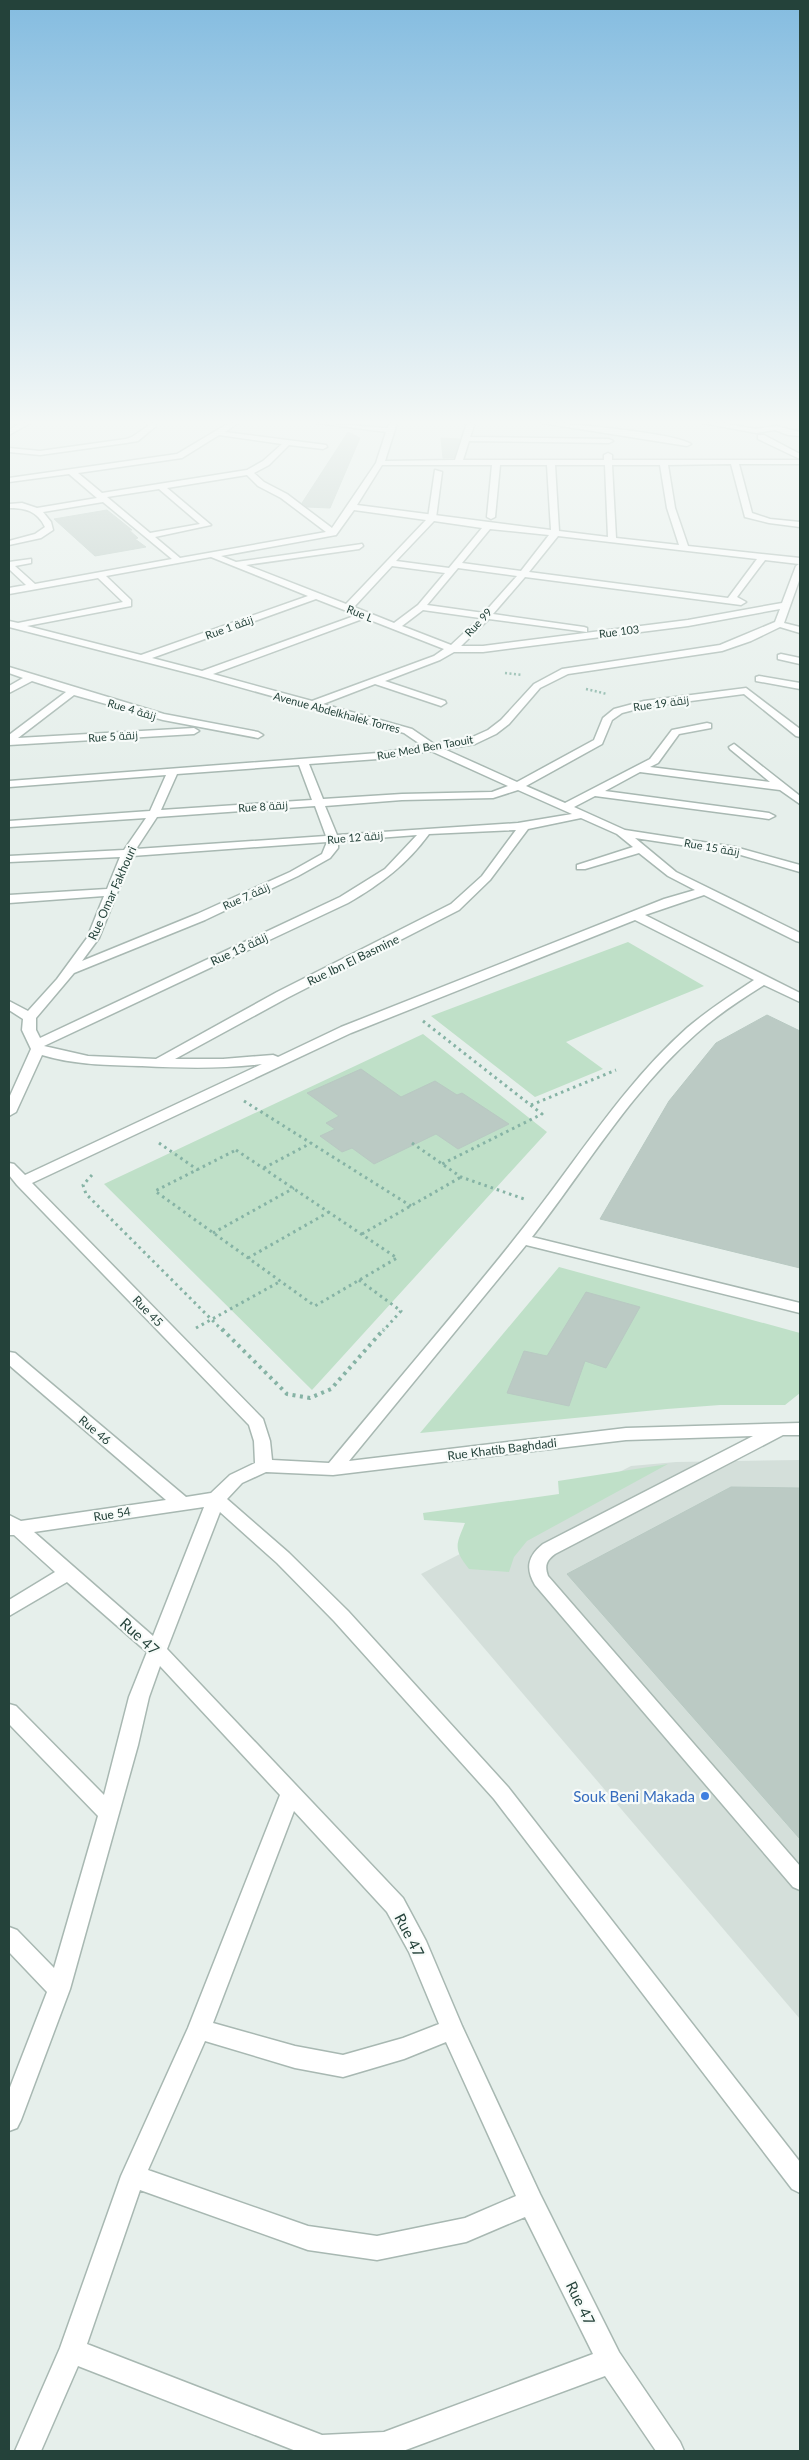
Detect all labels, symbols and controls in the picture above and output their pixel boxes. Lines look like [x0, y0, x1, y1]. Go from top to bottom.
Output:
street label: Rue L [345, 602, 375, 624]
street label: Rue 99 [462, 605, 494, 639]
street label: Rue 1 زنقة [203, 612, 255, 643]
street label: Rue 103 [598, 622, 640, 640]
street label: Avenue Abdelkhalek Torres [272, 689, 402, 735]
street label: Rue 19 زنقة [632, 693, 690, 714]
street label: Rue 4 زنقة [106, 696, 158, 723]
street label: Rue 5 زنقة [88, 728, 138, 745]
street label: Rue Med Ben Taouit [376, 732, 474, 762]
street label: Rue 8 زنقة [238, 798, 288, 815]
street label: Rue 12 زنقة [326, 828, 384, 847]
street label: Rue 15 زنقة [683, 836, 741, 859]
street label: Rue Omar Fakhouri [85, 844, 140, 942]
street label: Rue 7 زنقة [221, 880, 272, 913]
street label: Rue 13 زنقة [208, 929, 270, 969]
street label: Rue Ibn El Basmine [305, 931, 401, 989]
street label: Rue 45 [130, 1292, 166, 1330]
street label: Rue 46 [76, 1412, 114, 1448]
street label: Rue Khatib Baghdadi [447, 1435, 558, 1463]
street label: Rue 54 [92, 1504, 132, 1524]
street label: Rue 47 [117, 1614, 164, 1658]
place label: Souk Beni Makada [573, 1787, 695, 1805]
marker: Souk Beni Makada [699, 1790, 711, 1802]
street label: Rue 47 [391, 1910, 429, 1960]
street label: Rue 47 [563, 2278, 599, 2328]

